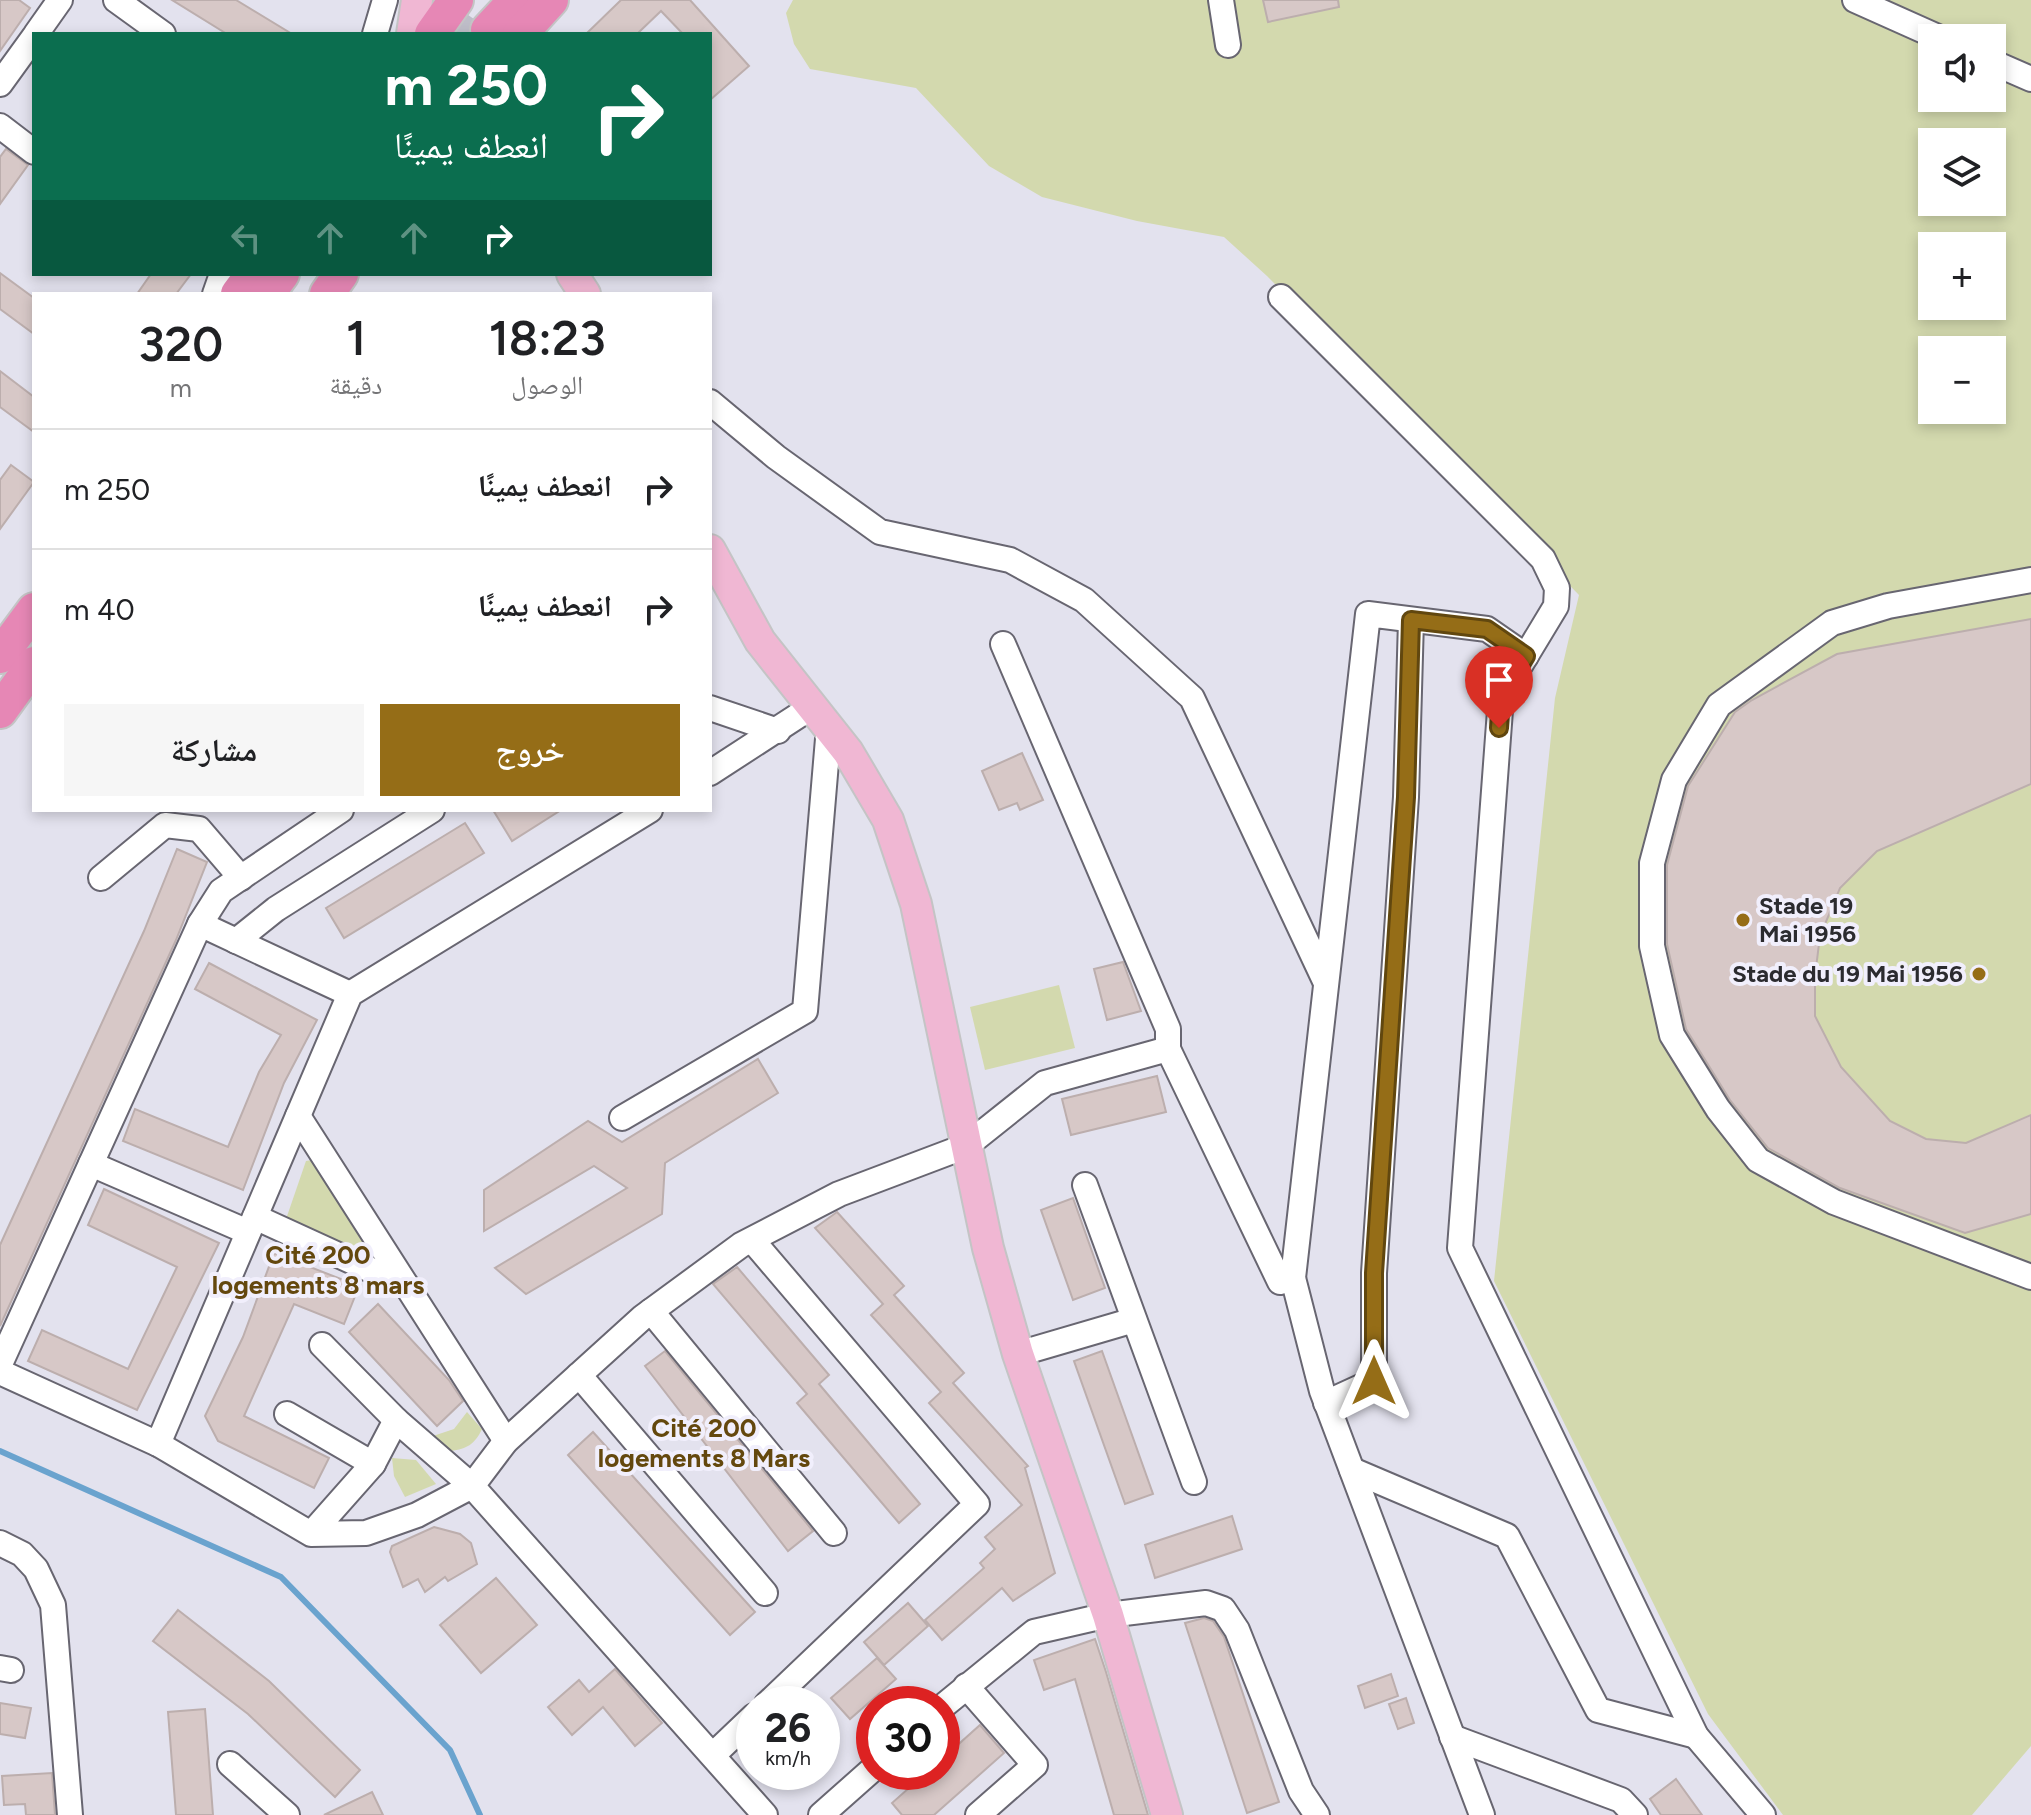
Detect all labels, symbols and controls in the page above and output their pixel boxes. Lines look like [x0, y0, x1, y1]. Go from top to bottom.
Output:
map controls [1918, 24, 2006, 424]
button: sound [1918, 24, 2006, 112]
text: 250 m [385, 52, 548, 119]
icon: right [576, 64, 680, 168]
text: انعطف يمينًا [394, 124, 548, 167]
button: layers [1918, 128, 2006, 216]
icon: left [224, 216, 268, 260]
icon: ahead [308, 216, 352, 260]
icon: ahead [392, 216, 436, 260]
icon: right [476, 216, 520, 260]
button: + [1918, 232, 2006, 320]
text: 1 [346, 309, 366, 367]
text: 18:23 [489, 309, 606, 367]
text: 320 [138, 315, 223, 373]
button: − [1918, 336, 2006, 424]
text: دقيقة [330, 369, 382, 401]
text: الوصول [511, 369, 583, 401]
text: m [170, 372, 192, 404]
text: انعطف يمينًا [478, 467, 612, 504]
icon: right [636, 467, 680, 511]
text: 250 m [64, 471, 150, 508]
text: انعطف يمينًا [478, 587, 612, 624]
icon: right [636, 587, 680, 631]
text: 40 m [64, 591, 135, 628]
pin [1465, 646, 1533, 728]
icon: arrive [1477, 658, 1521, 702]
button: مشاركة [64, 704, 364, 796]
button: خروج [380, 704, 680, 796]
place label: Stade 19 Mai 1956 [1759, 891, 1856, 948]
marker: Stade 19 Mai 1956 [1734, 911, 1752, 929]
place label: Stade du 19 Mai 1956 [1732, 959, 1963, 988]
marker: Stade du 19 Mai 1956 [1970, 965, 1988, 983]
district label: Cité 200 logements 8 mars [212, 1239, 424, 1301]
position arrow [1332, 1339, 1416, 1423]
district label: Cité 200 logements 8 Mars [598, 1412, 810, 1474]
speed limit sign: 30 [856, 1686, 960, 1790]
text: 26 [765, 1704, 811, 1752]
text: km/h [765, 1746, 811, 1770]

